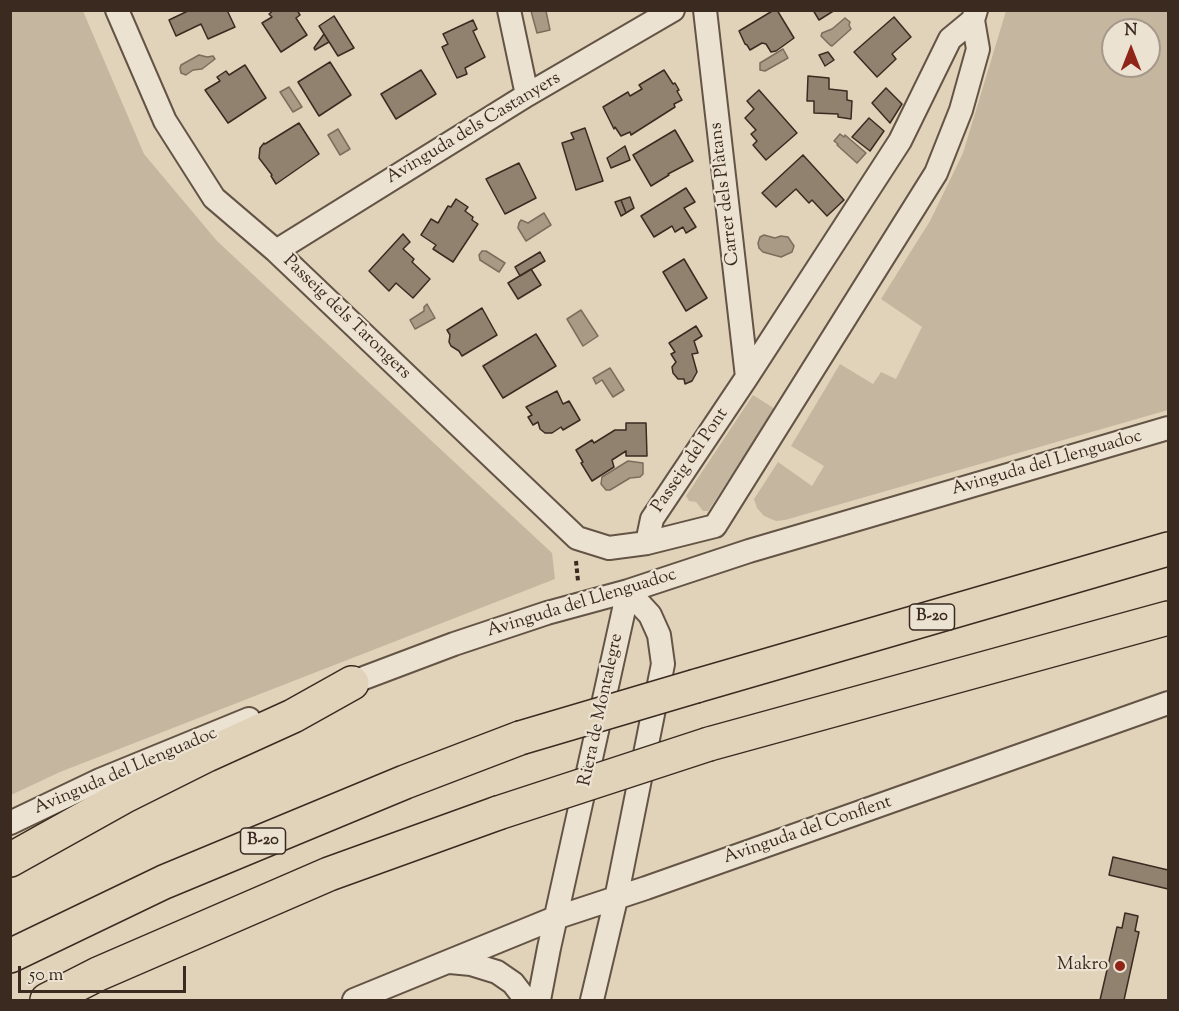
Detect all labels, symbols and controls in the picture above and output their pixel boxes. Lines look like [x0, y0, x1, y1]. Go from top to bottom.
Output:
north arrow [1101, 18, 1161, 78]
text: N [1125, 20, 1137, 43]
street label: Avinguda dels Castanyers [383, 68, 565, 190]
street label: Carrer dels Plàtans [706, 121, 746, 267]
street label: Passeig dels Tarongers [277, 251, 415, 385]
street label: Passeig del Pont [648, 405, 734, 517]
street label: Avinguda del Llenguadoc [949, 426, 1145, 502]
street label: Avinguda del Llenguadoc [485, 565, 679, 643]
road number: B-20 [910, 604, 954, 630]
street label: Riera de Montalegre [575, 632, 629, 788]
street label: Avinguda del Llenguadoc [31, 724, 221, 820]
street label: Avinguda del Conflent [721, 792, 895, 870]
road number: B-20 [240, 828, 286, 854]
scale bar [21, 954, 189, 992]
place label: Makro [1057, 955, 1108, 977]
marker: Makro [1113, 959, 1127, 973]
text: 50 m [29, 963, 63, 989]

